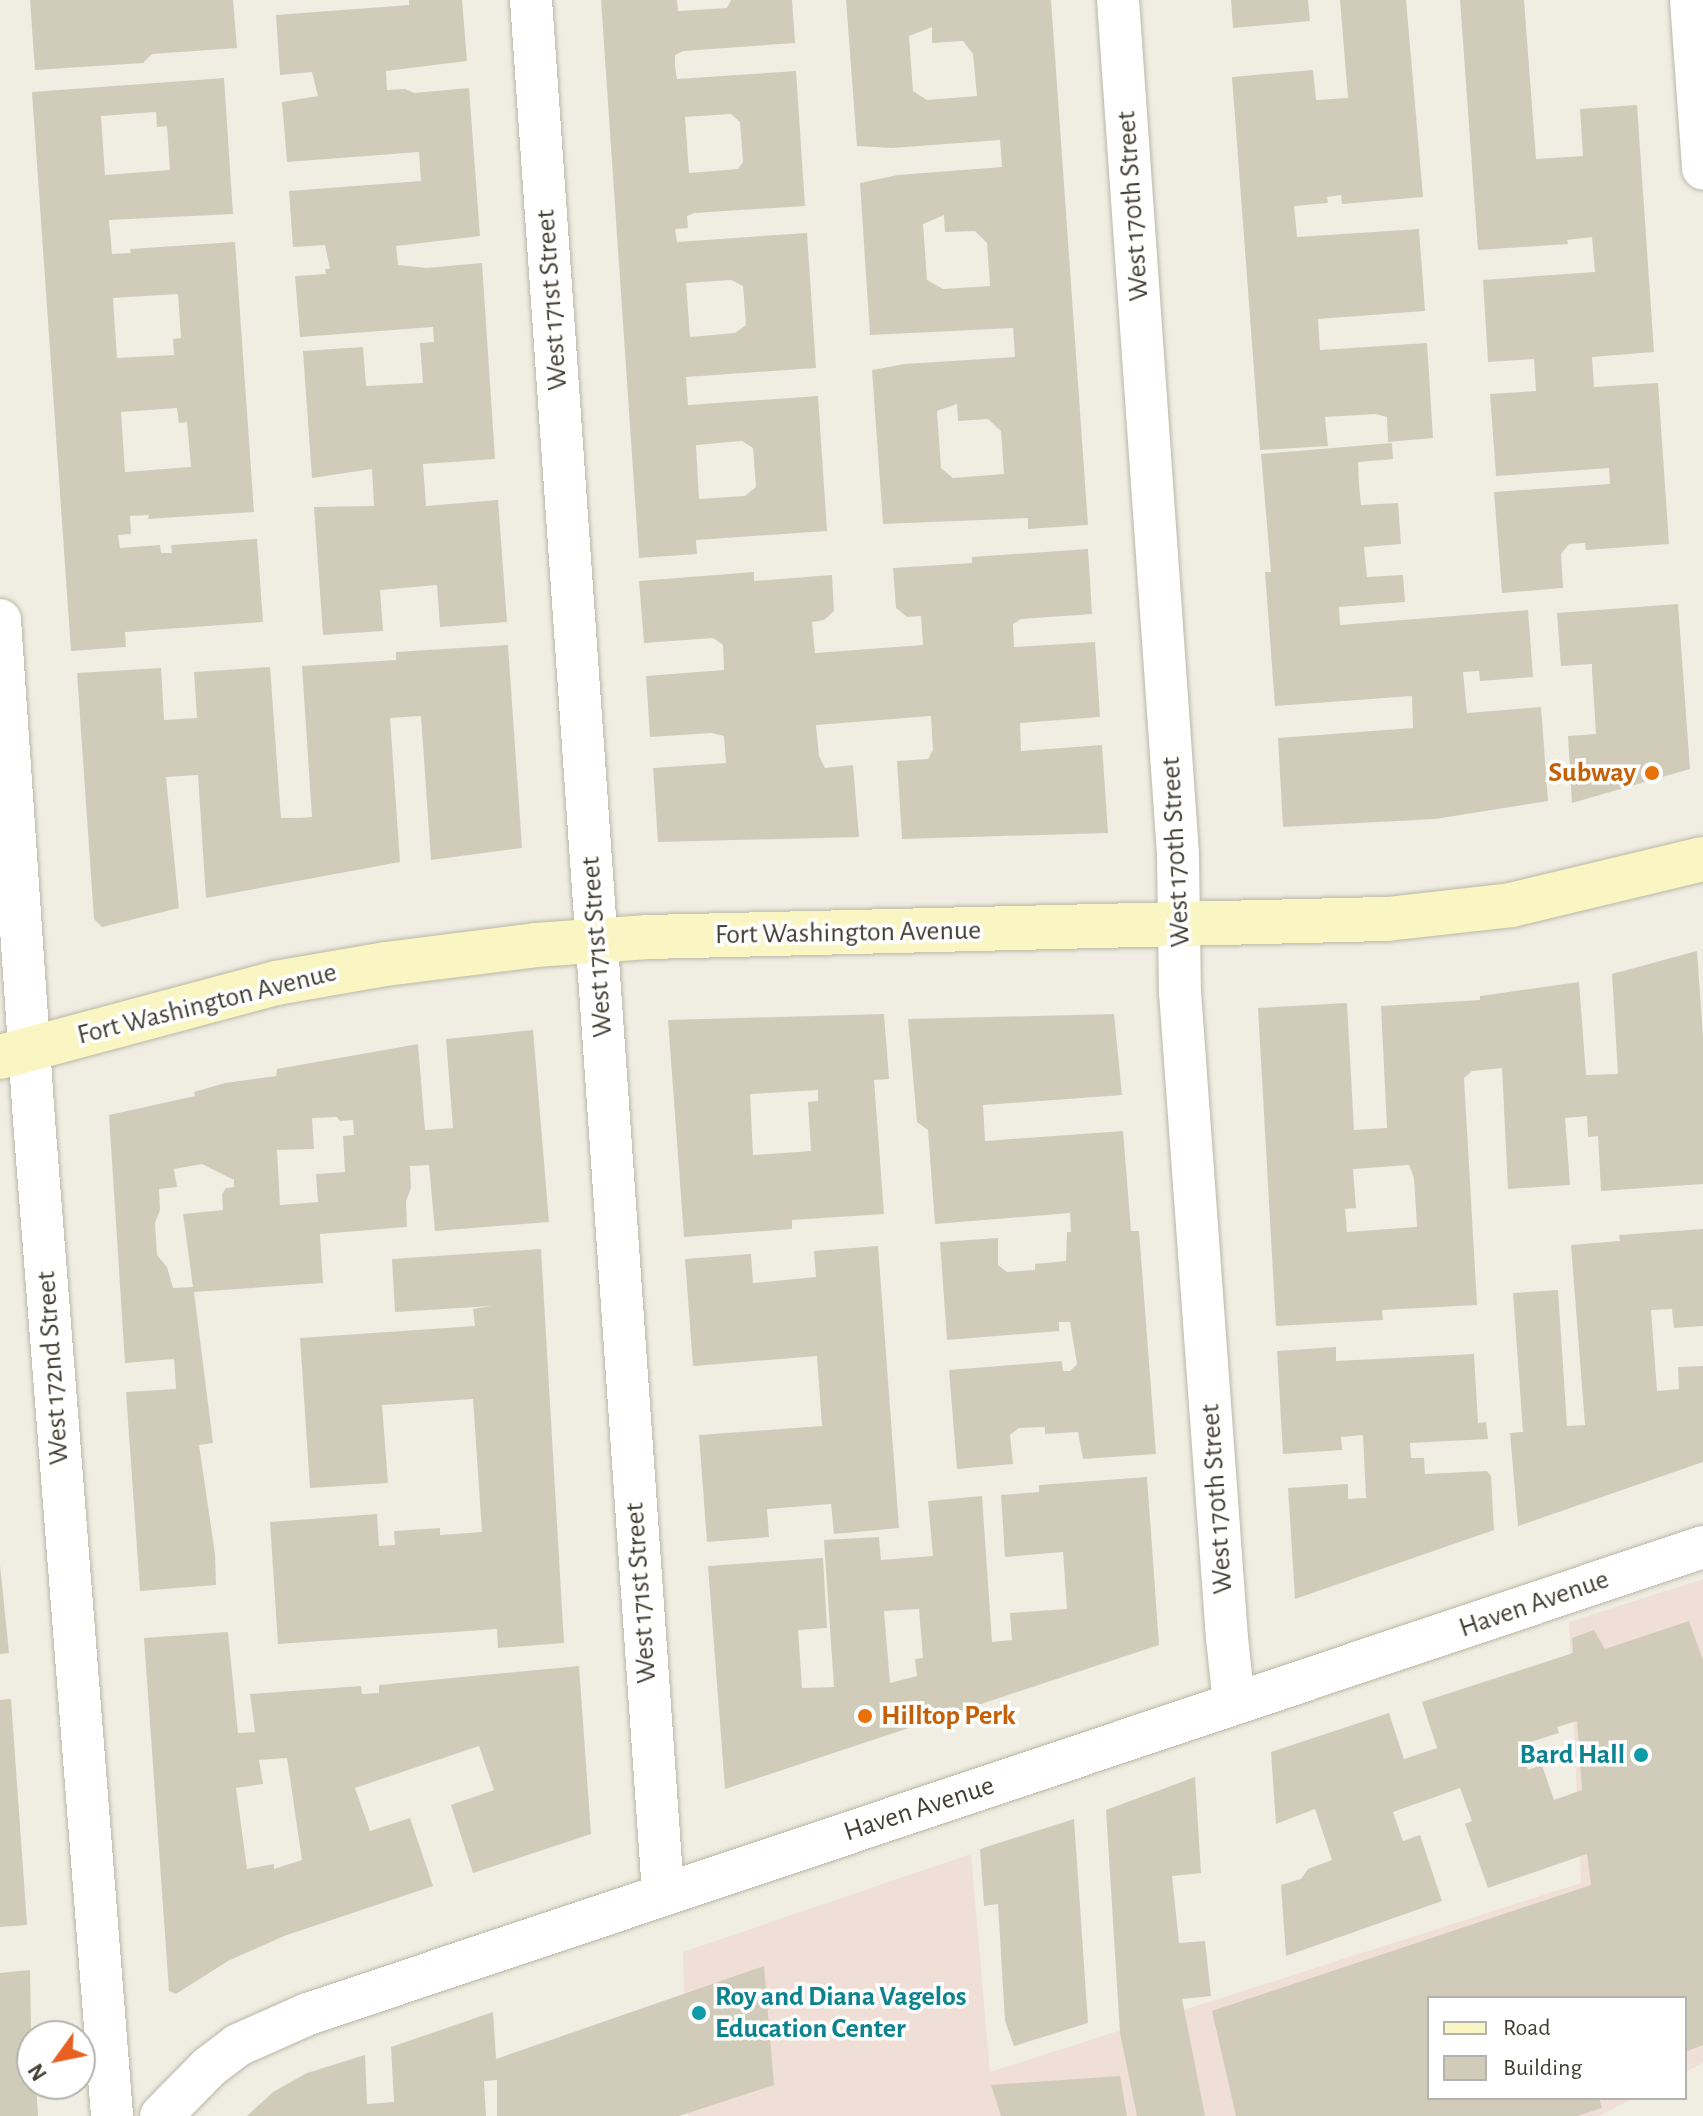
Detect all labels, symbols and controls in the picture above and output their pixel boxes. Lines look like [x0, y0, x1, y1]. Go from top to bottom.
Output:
street label: West 170th Street [1110, 110, 1156, 302]
street label: West 171st Street [529, 208, 575, 392]
street label: West 170th Street [1154, 756, 1198, 948]
place label: Subway [1548, 756, 1636, 790]
marker: Subway [1643, 764, 1661, 782]
street label: West 171st Street [574, 855, 620, 1039]
street label: Fort Washington Avenue [715, 914, 981, 952]
street label: Fort Washington Avenue [74, 956, 340, 1052]
street label: West 172nd Street [29, 1270, 77, 1466]
street label: West 170th Street [1194, 1403, 1240, 1595]
street label: West 171st Street [618, 1501, 664, 1685]
street label: Haven Avenue [1455, 1563, 1613, 1645]
place label: Hilltop Perk [881, 1699, 1016, 1733]
marker: Hilltop Perk [856, 1707, 874, 1725]
place label: Bard Hall [1520, 1738, 1625, 1772]
marker: Bard Hall [1632, 1746, 1650, 1764]
street label: Haven Avenue [840, 1769, 998, 1849]
place label: Roy and Diana Vagelos Education Center [715, 1980, 967, 2046]
legend [1427, 1996, 1687, 2100]
marker: Roy and Diana Vagelos Education Center [690, 2004, 708, 2022]
text: Road [1503, 2016, 1551, 2040]
north arrow [16, 2020, 96, 2100]
text: Building [1503, 2056, 1582, 2080]
text: N [24, 2060, 51, 2084]

